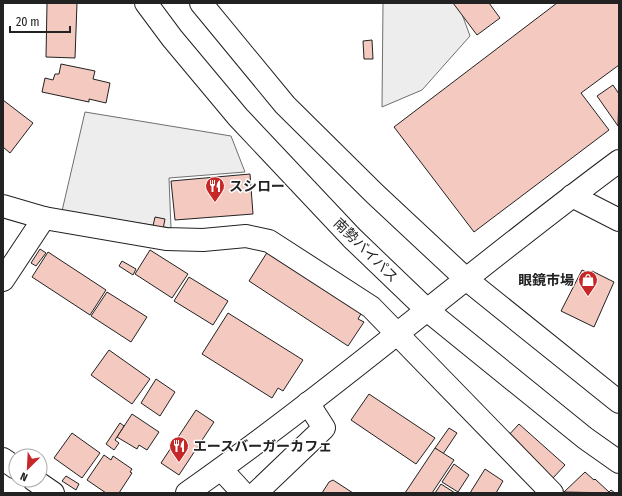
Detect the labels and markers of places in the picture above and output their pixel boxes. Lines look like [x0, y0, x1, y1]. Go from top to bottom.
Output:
restaurant icon: スシロー [204, 175, 226, 203]
place label: スシロー [229, 178, 285, 195]
shop icon: 眼鏡市場 [577, 269, 599, 297]
place label: 眼鏡市場 [518, 272, 574, 289]
restaurant icon: エースバーガーカフェ [168, 435, 190, 463]
place label: エースバーガーカフェ [193, 438, 332, 455]

